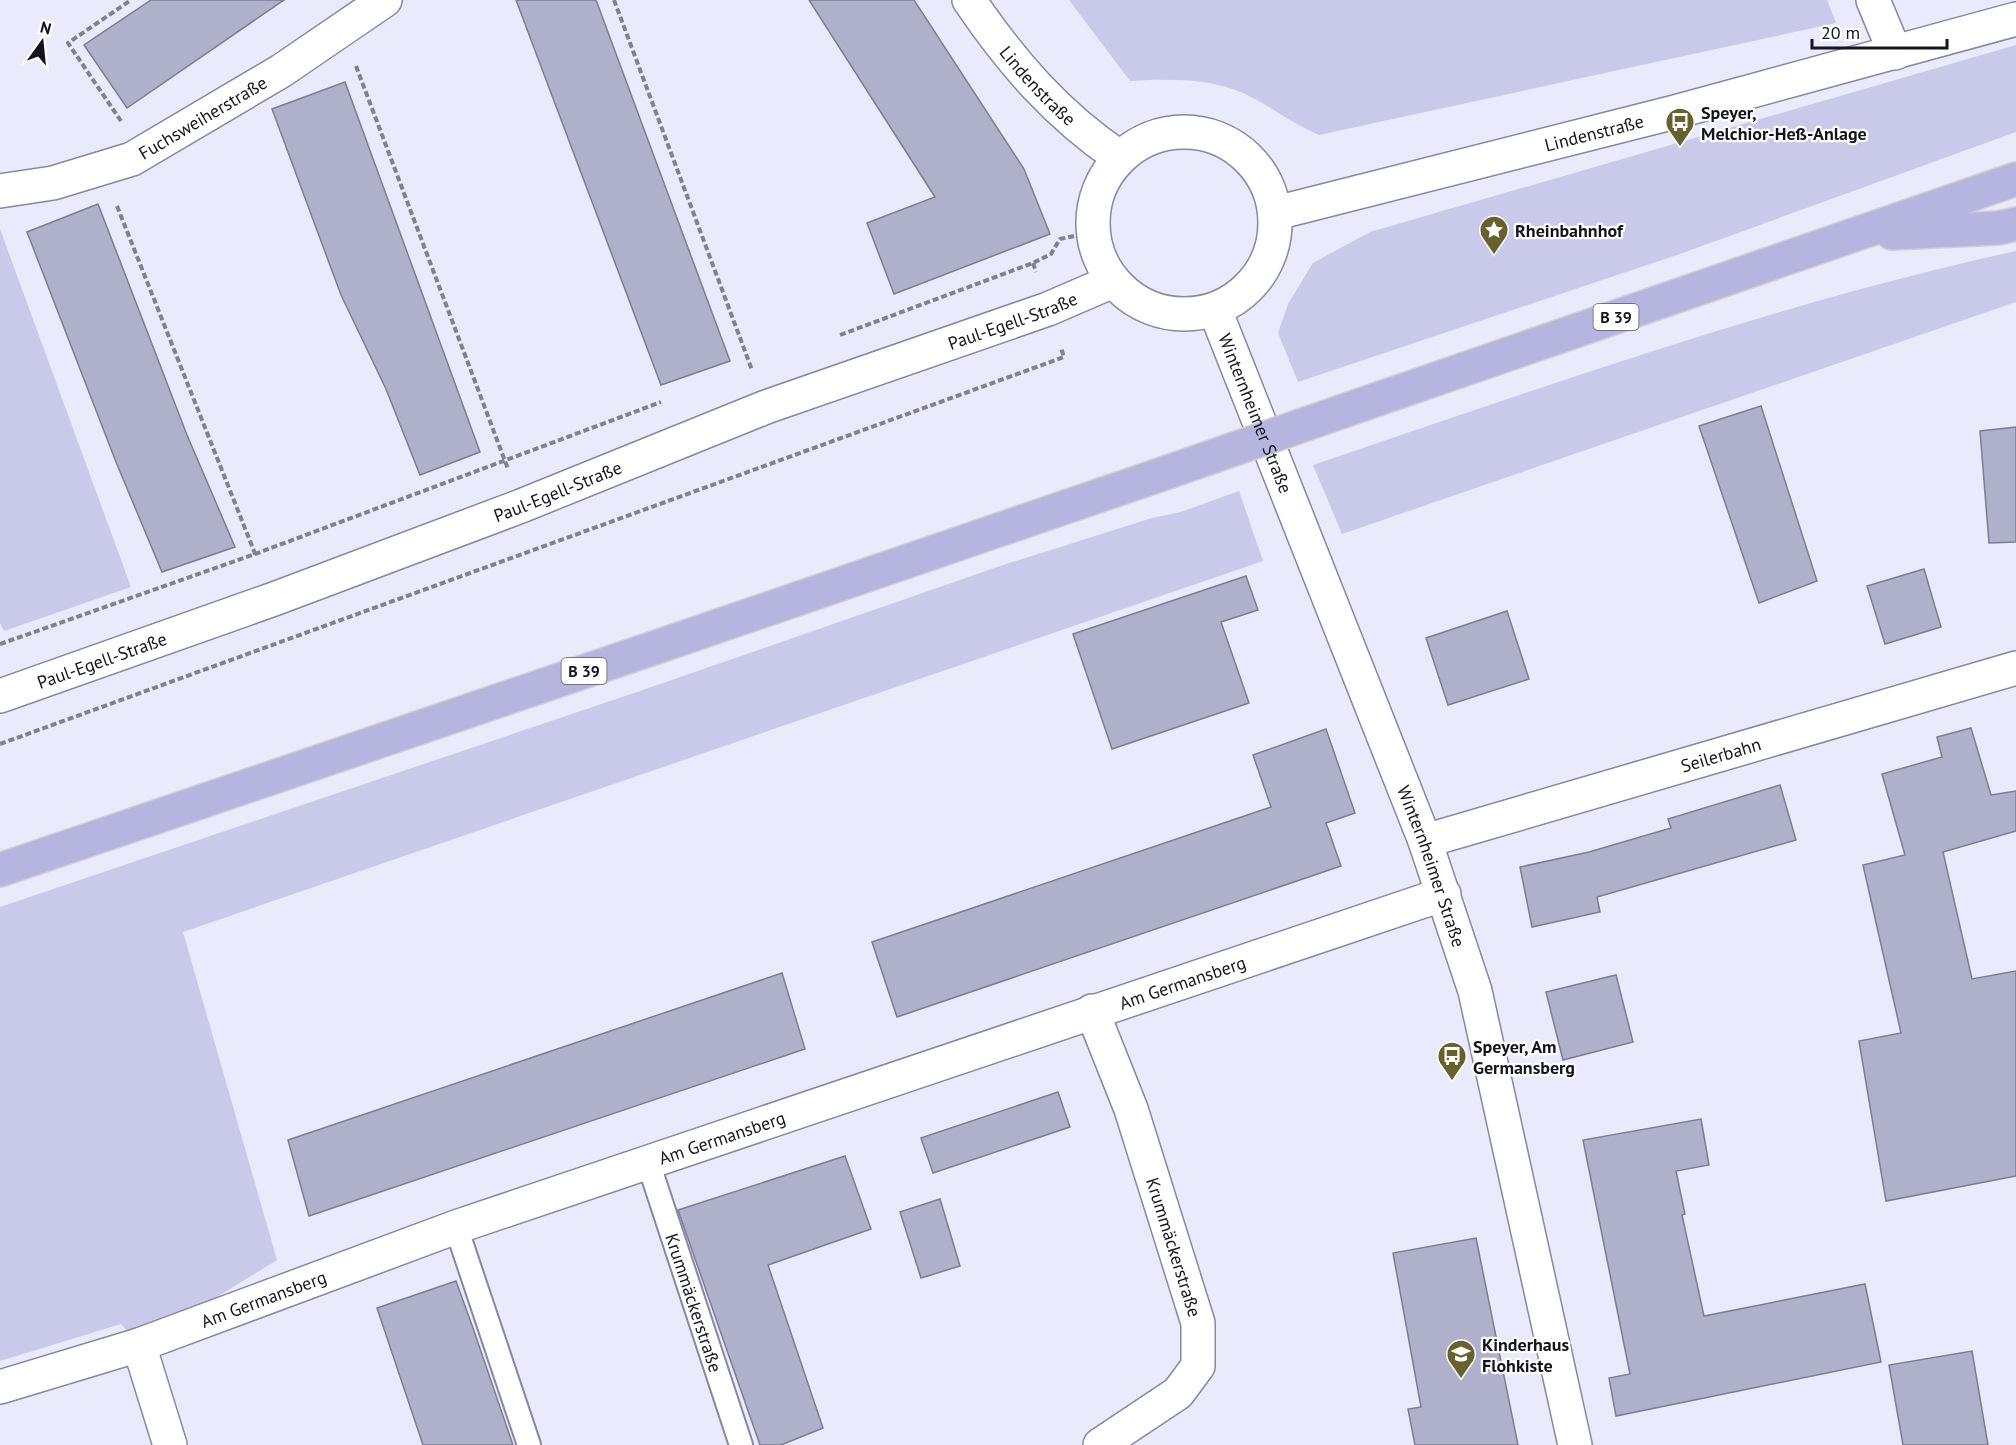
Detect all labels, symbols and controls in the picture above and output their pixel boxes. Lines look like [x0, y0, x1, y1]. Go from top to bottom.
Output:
north arrow [12, 12, 72, 72]
scale bar [1812, 12, 1947, 50]
text: N [38, 16, 54, 39]
text: 20 m [1821, 21, 1860, 44]
street label: Lindenstraße [995, 41, 1081, 130]
street label: Fuchsweiherstraße [134, 71, 271, 164]
place label: Speyer, Melchior-Heß-Anlage [1701, 101, 1867, 145]
bus stop icon: Speyer, Melchior-Heß-Anlage [1664, 106, 1696, 148]
street label: Lindenstraße [1542, 109, 1646, 156]
place icon: Rheinbahnhof [1478, 214, 1510, 256]
place label: Rheinbahnhof [1515, 219, 1624, 242]
street label: Paul-Egell-Straße [945, 286, 1081, 354]
road number: B 39 [1594, 304, 1638, 330]
street label: Winternheimer Straße [1214, 330, 1298, 496]
street label: Paul-Egell-Straße [490, 455, 625, 527]
street label: Paul-Egell-Straße [34, 626, 170, 693]
road number: B 39 [562, 658, 606, 684]
street label: Seilerbahn [1678, 732, 1763, 777]
street label: Winternheimer Straße [1393, 782, 1471, 950]
street label: Am Germansberg [1116, 950, 1249, 1014]
place label: Speyer, Am Germansberg [1473, 1035, 1575, 1079]
bus stop icon: Speyer, Am Germansberg [1436, 1040, 1468, 1082]
street label: Am Germansberg [656, 1105, 788, 1169]
street label: Krummäckerstraße [1142, 1174, 1207, 1319]
street label: Krummäckerstraße [661, 1230, 728, 1375]
street label: Am Germansberg [198, 1265, 329, 1332]
place label: Kinderhaus Flohkiste [1482, 1333, 1569, 1377]
school or university icon: Kinderhaus Flohkiste [1445, 1338, 1477, 1380]

